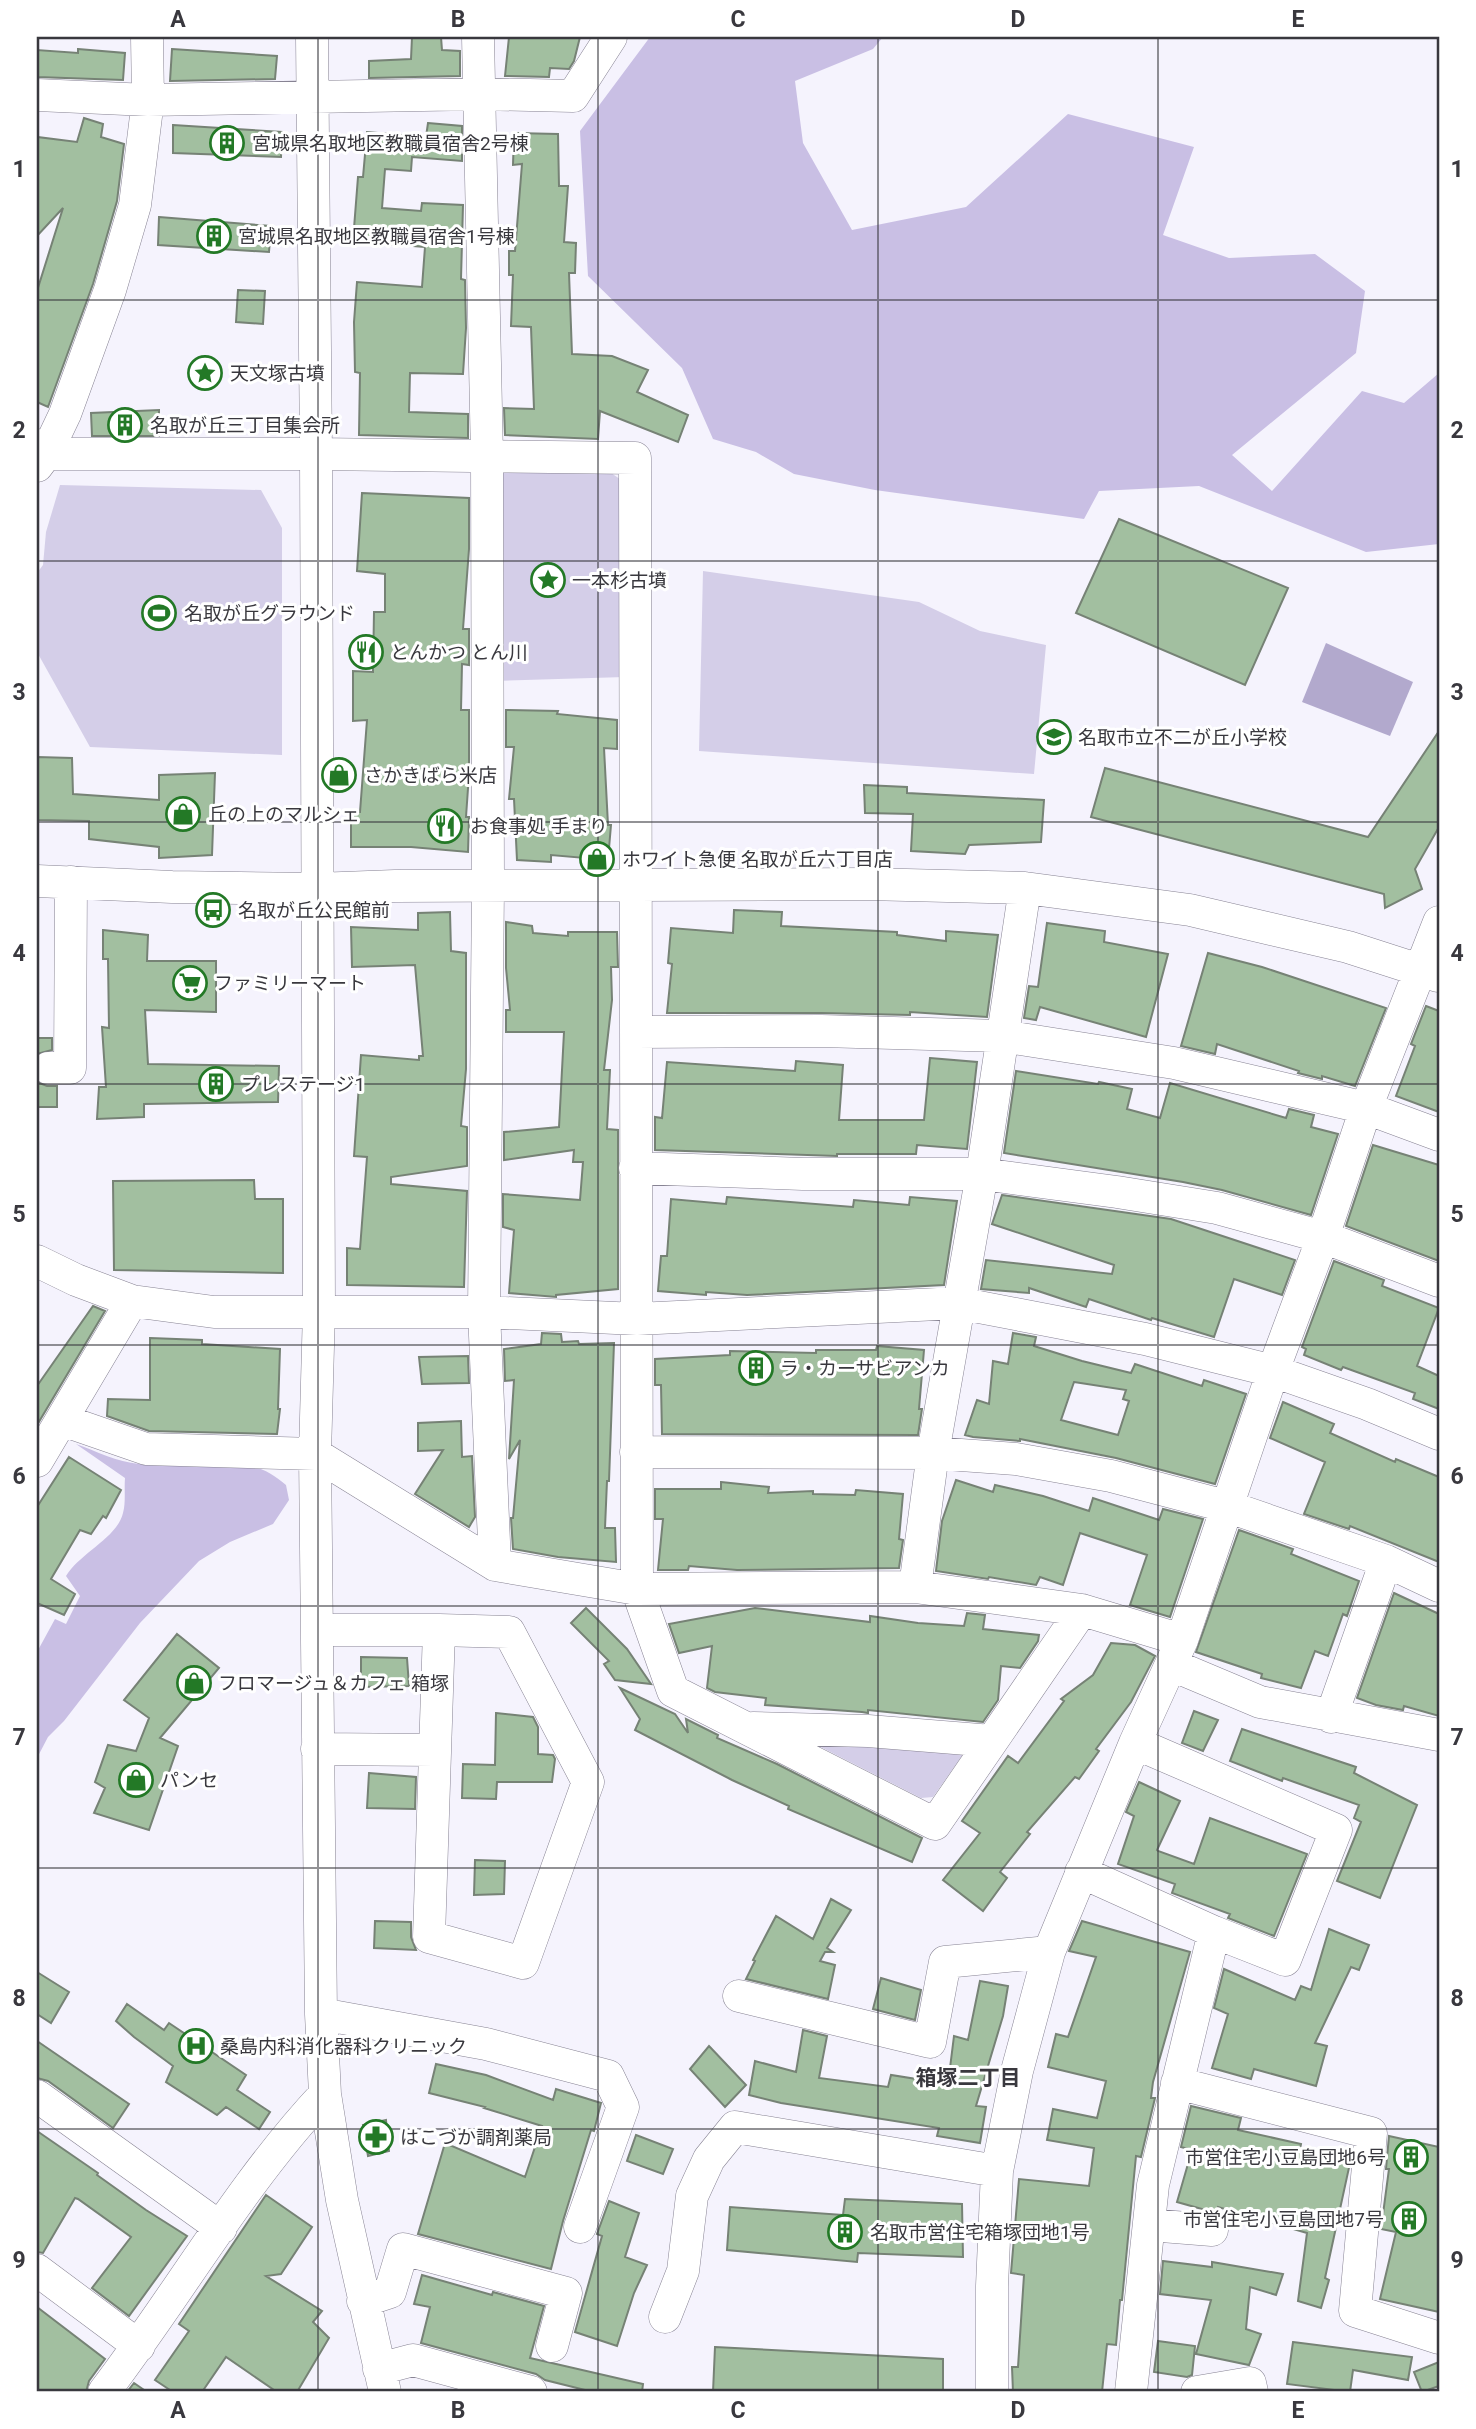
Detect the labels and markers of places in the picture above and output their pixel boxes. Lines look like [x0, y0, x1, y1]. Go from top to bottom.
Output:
building icon: 宮城県名取地区教職員宿舎2号棟 [208, 124, 246, 162]
place label: 宮城県名取地区教職員宿舎2号棟 [252, 132, 529, 155]
building icon: 宮城県名取地区教職員宿舎1号棟 [195, 217, 233, 255]
place label: 宮城県名取地区教職員宿舎1号棟 [238, 225, 515, 248]
place icon: 天文塚古墳 [186, 354, 224, 392]
place label: 天文塚古墳 [230, 362, 325, 385]
building icon: 名取が丘三丁目集会所 [106, 406, 144, 444]
place label: 名取が丘三丁目集会所 [150, 414, 340, 437]
place icon: 一本杉古墳 [529, 561, 567, 599]
place label: 一本杉古墳 [572, 569, 667, 592]
sports icon: 名取が丘グラウンド [140, 594, 178, 632]
place label: 名取が丘グラウンド [184, 602, 355, 625]
restaurant icon: とんかつ とん川 [347, 633, 385, 671]
place label: とんかつ とん川 [390, 641, 528, 664]
school or university icon: 名取市立不二が丘小学校 [1035, 718, 1073, 756]
place label: 名取市立不二が丘小学校 [1078, 726, 1287, 749]
shop icon: さかきばら米店 [320, 756, 358, 794]
place label: さかきばら米店 [364, 764, 497, 787]
shop icon: 丘の上のマルシェ [164, 795, 202, 833]
place label: 丘の上のマルシェ [208, 803, 360, 826]
restaurant icon: お食事処 手まり [426, 807, 464, 845]
place label: お食事処 手まり [470, 815, 608, 838]
shop icon: ホワイト急便 名取が丘六丁目店 [578, 840, 616, 878]
place label: ホワイト急便 名取が丘六丁目店 [622, 848, 893, 871]
bus stop icon: 名取が丘公民館前 [194, 891, 232, 929]
place label: 名取が丘公民館前 [238, 899, 390, 922]
supermarket icon: ファミリーマート [171, 964, 209, 1002]
place label: ファミリーマート [214, 972, 366, 995]
building icon: プレステージ1 [197, 1065, 235, 1103]
place label: プレステージ1 [241, 1073, 365, 1096]
building icon: ラ・カーサビアンカ [737, 1349, 775, 1387]
place label: ラ・カーサビアンカ [780, 1357, 950, 1380]
shop icon: フロマージュ＆カフェ 箱塚 [175, 1664, 213, 1702]
place label: フロマージュ＆カフェ 箱塚 [218, 1672, 449, 1695]
shop icon: パンセ [117, 1761, 155, 1799]
place label: パンセ [160, 1769, 218, 1792]
hospital icon: 桑島内科消化器科クリニック [177, 2027, 215, 2065]
place label: 桑島内科消化器科クリニック [220, 2035, 467, 2058]
pharmacy icon: はこづか調剤薬局 [357, 2118, 395, 2156]
place label: はこづか調剤薬局 [400, 2126, 552, 2149]
building icon: 市営住宅小豆島団地6号 [1392, 2138, 1430, 2176]
place label: 市営住宅小豆島団地6号 [1185, 2146, 1386, 2169]
building icon: 市営住宅小豆島団地7号 [1390, 2200, 1428, 2238]
place label: 市営住宅小豆島団地7号 [1183, 2208, 1384, 2231]
building icon: 名取市営住宅箱塚団地1号 [826, 2213, 864, 2251]
place label: 名取市営住宅箱塚団地1号 [870, 2221, 1090, 2244]

